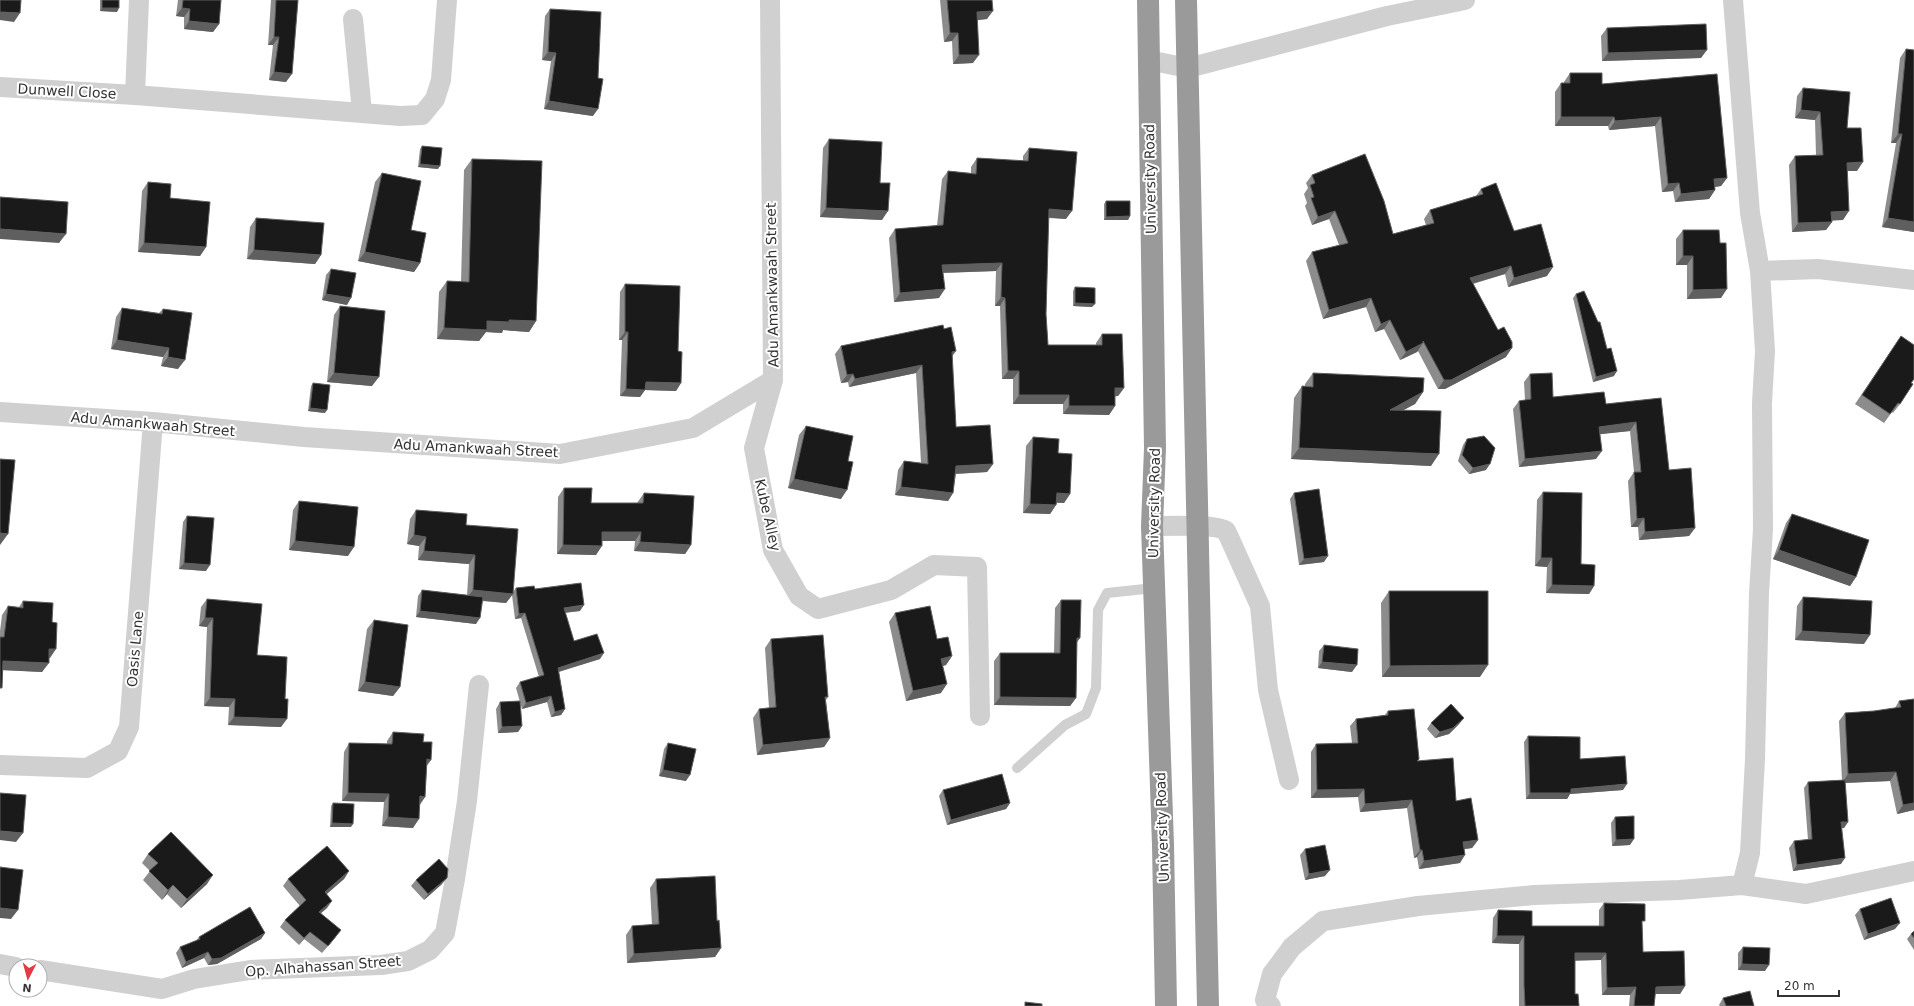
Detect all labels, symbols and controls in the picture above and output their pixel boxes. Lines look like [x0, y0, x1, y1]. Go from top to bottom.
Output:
street label: Dunwell Close [17, 80, 117, 102]
street label: University Road [1141, 124, 1159, 234]
street label: Adu Amankwaah Street [763, 202, 781, 368]
street label: Adu Amankwaah Street [70, 409, 236, 439]
street label: Adu Amankwaah Street [393, 436, 559, 460]
street label: University Road [1145, 448, 1163, 558]
street label: Kube Alley [752, 477, 784, 553]
street label: Oasis Lane [124, 610, 146, 688]
street label: University Road [1152, 772, 1172, 882]
street label: Op. Alhahassan Street [245, 953, 402, 979]
north arrow [8, 958, 48, 998]
scale bar [1778, 972, 1839, 998]
text: 20 m [1784, 979, 1815, 993]
text: N [22, 981, 32, 994]

